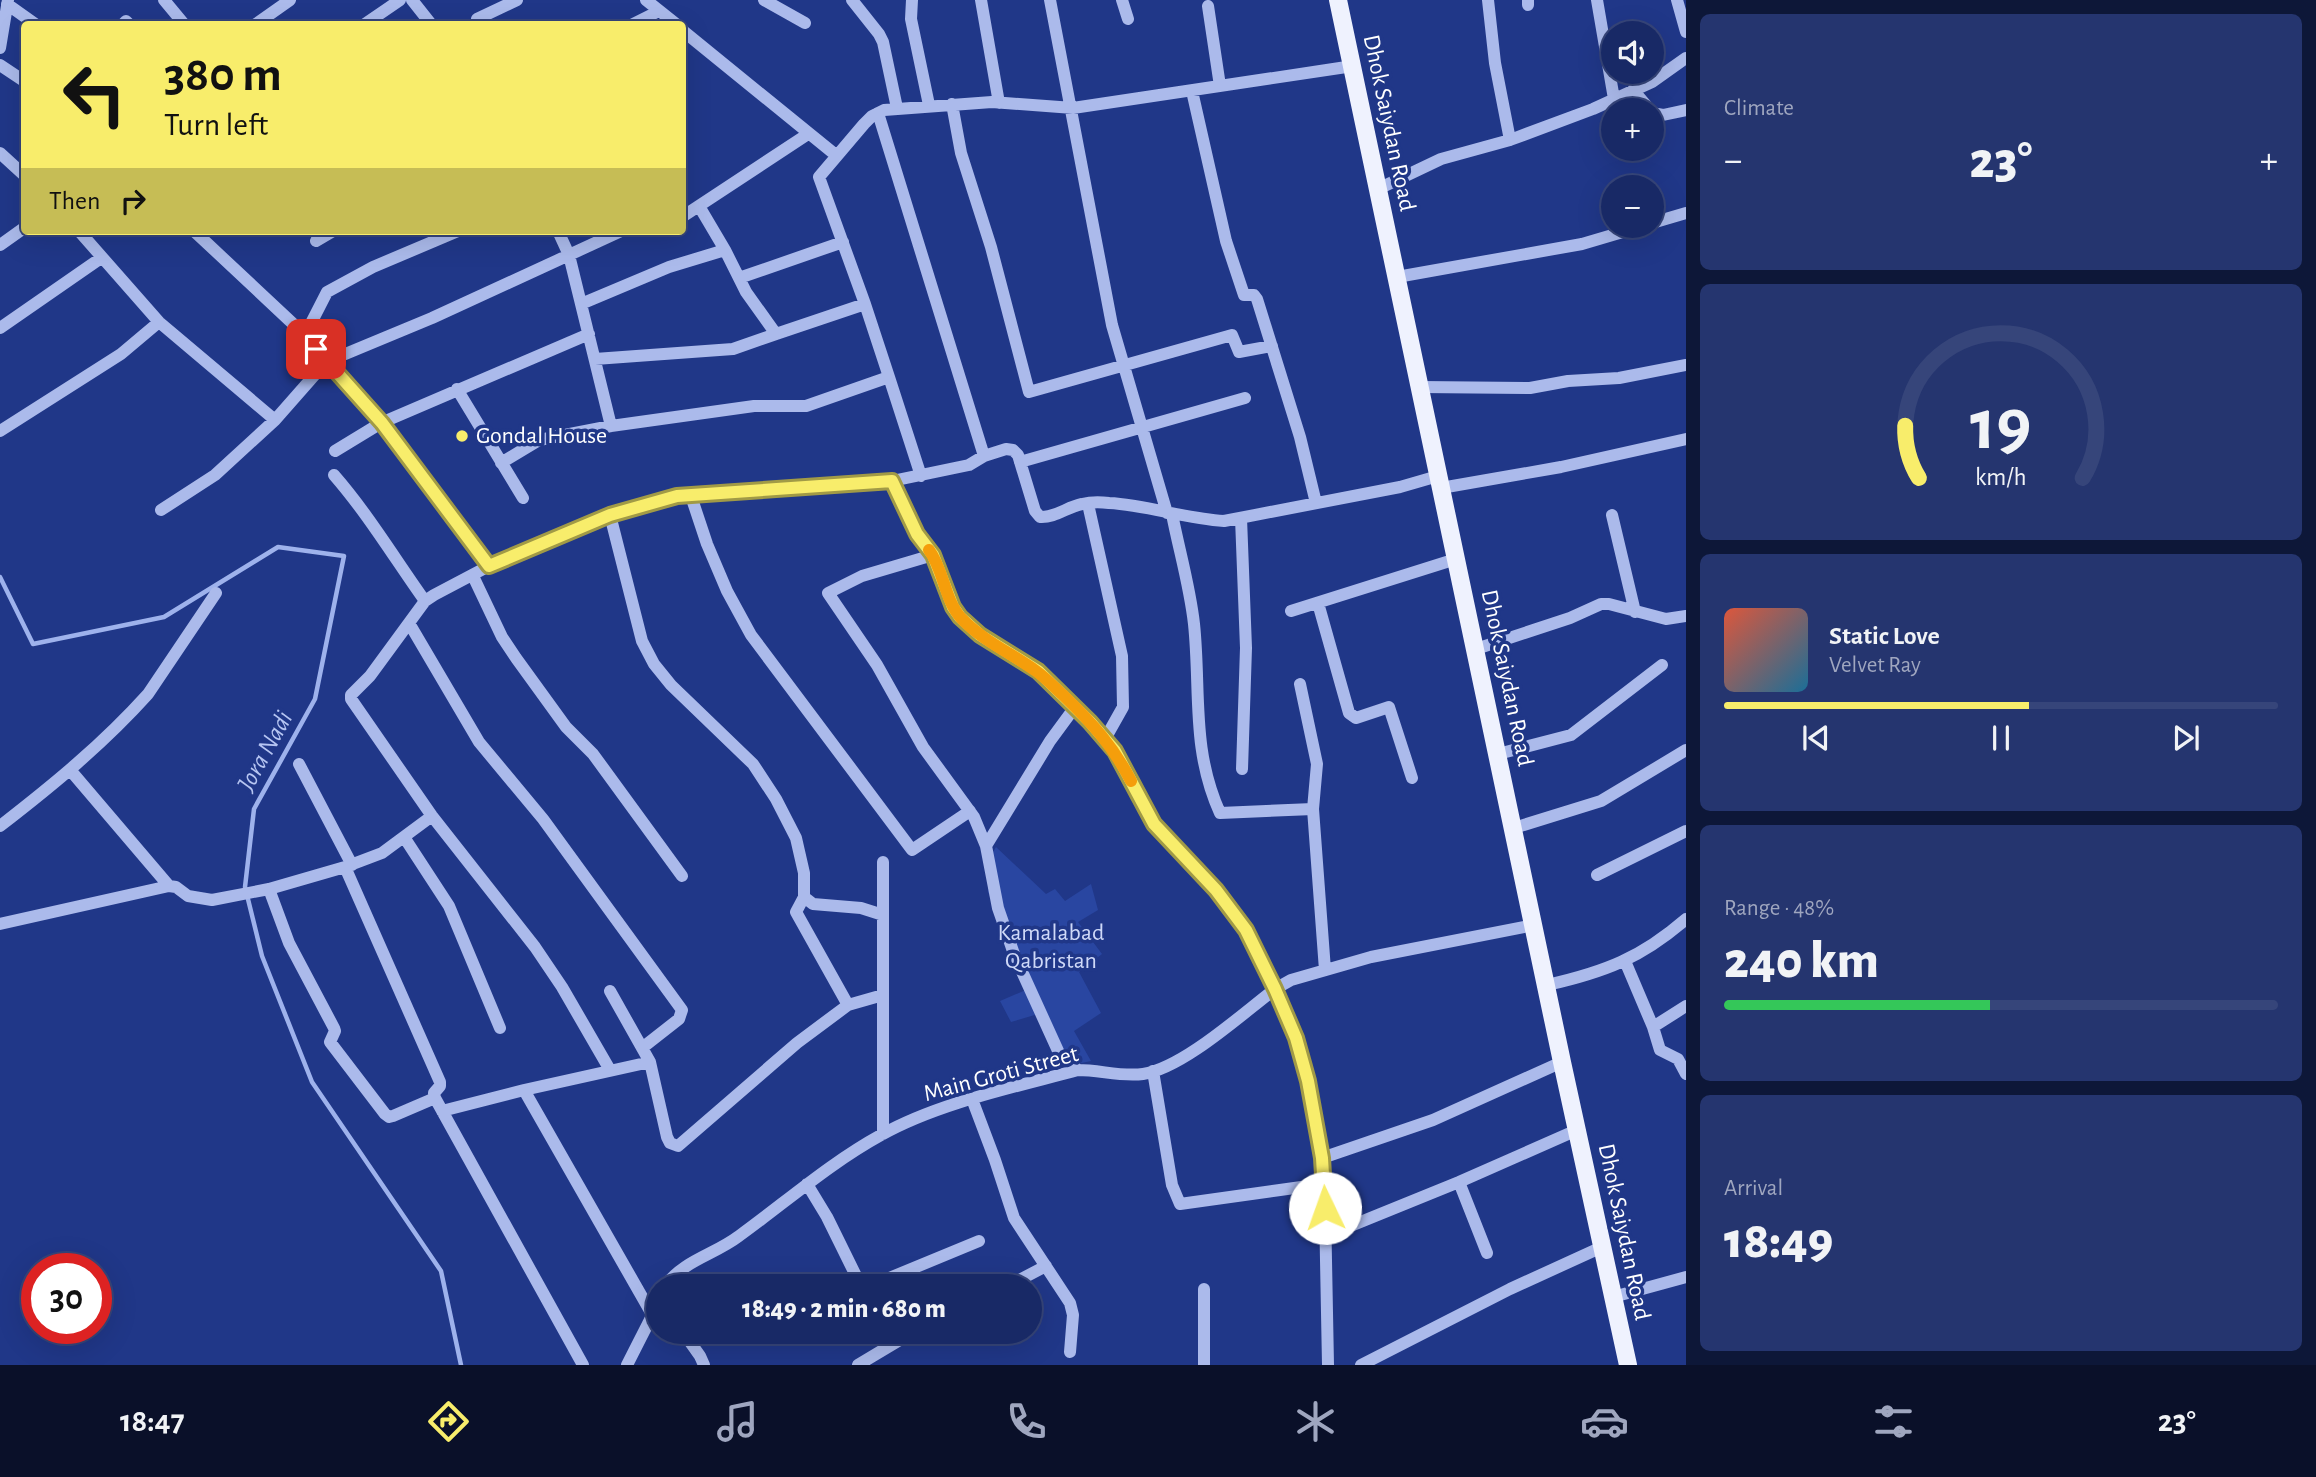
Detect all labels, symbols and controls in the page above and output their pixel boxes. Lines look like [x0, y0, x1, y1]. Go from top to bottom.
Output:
map controls [1601, 21, 1664, 238]
button: sound [1601, 21, 1664, 84]
street label: Dhok Saiydan Road [1359, 33, 1419, 213]
icon: left [49, 49, 140, 140]
text: 380 m [164, 51, 282, 100]
text: Climate [1724, 97, 1794, 120]
button: + [1601, 98, 1664, 161]
text: Turn left [164, 109, 268, 141]
text: 23° [1970, 135, 2032, 187]
text: − [1724, 142, 1742, 180]
text: + [2260, 142, 2278, 180]
button: − [1601, 175, 1664, 238]
icon: right [114, 182, 152, 220]
text: Then [49, 188, 100, 214]
pin [286, 319, 346, 379]
icon: arrive [297, 330, 335, 368]
text: 19 [1970, 391, 2032, 464]
place label: Gondal House [476, 424, 607, 448]
marker: Gondal House [454, 428, 470, 444]
text: km/h [1975, 465, 2027, 490]
street label: Dhok Saiydan Road [1477, 588, 1537, 768]
text: Static Love [1829, 623, 1940, 649]
text: Velvet Ray [1829, 654, 1921, 677]
water label: Jora Nadi [232, 707, 298, 796]
icon: previous [1797, 719, 1835, 757]
icon: pause [1982, 719, 2020, 757]
icon: next [2167, 719, 2205, 757]
text: Range · 48% [1724, 897, 1834, 920]
park label: Kamalabad Qabristan [998, 921, 1104, 973]
text: 240 km [1724, 935, 1879, 987]
street label: Main Groti Street [921, 1042, 1081, 1106]
street label: Dhok Saiydan Road [1594, 1142, 1654, 1322]
position arrow [1288, 1171, 1362, 1245]
text: Arrival [1724, 1177, 1783, 1200]
text: 18:49 [1724, 1215, 1833, 1267]
speed limit sign: 30 [21, 1253, 112, 1344]
text: 18:49 · 2 min · 680 m [742, 1296, 946, 1322]
icon: directions [424, 1397, 473, 1446]
icon: music [713, 1397, 762, 1446]
icon: phone [1002, 1397, 1051, 1446]
icon: climate [1291, 1397, 1340, 1446]
icon: car [1580, 1397, 1629, 1446]
icon: filters [1869, 1397, 1918, 1446]
text: 18:47 [120, 1405, 184, 1437]
text: 23° [2158, 1405, 2196, 1437]

